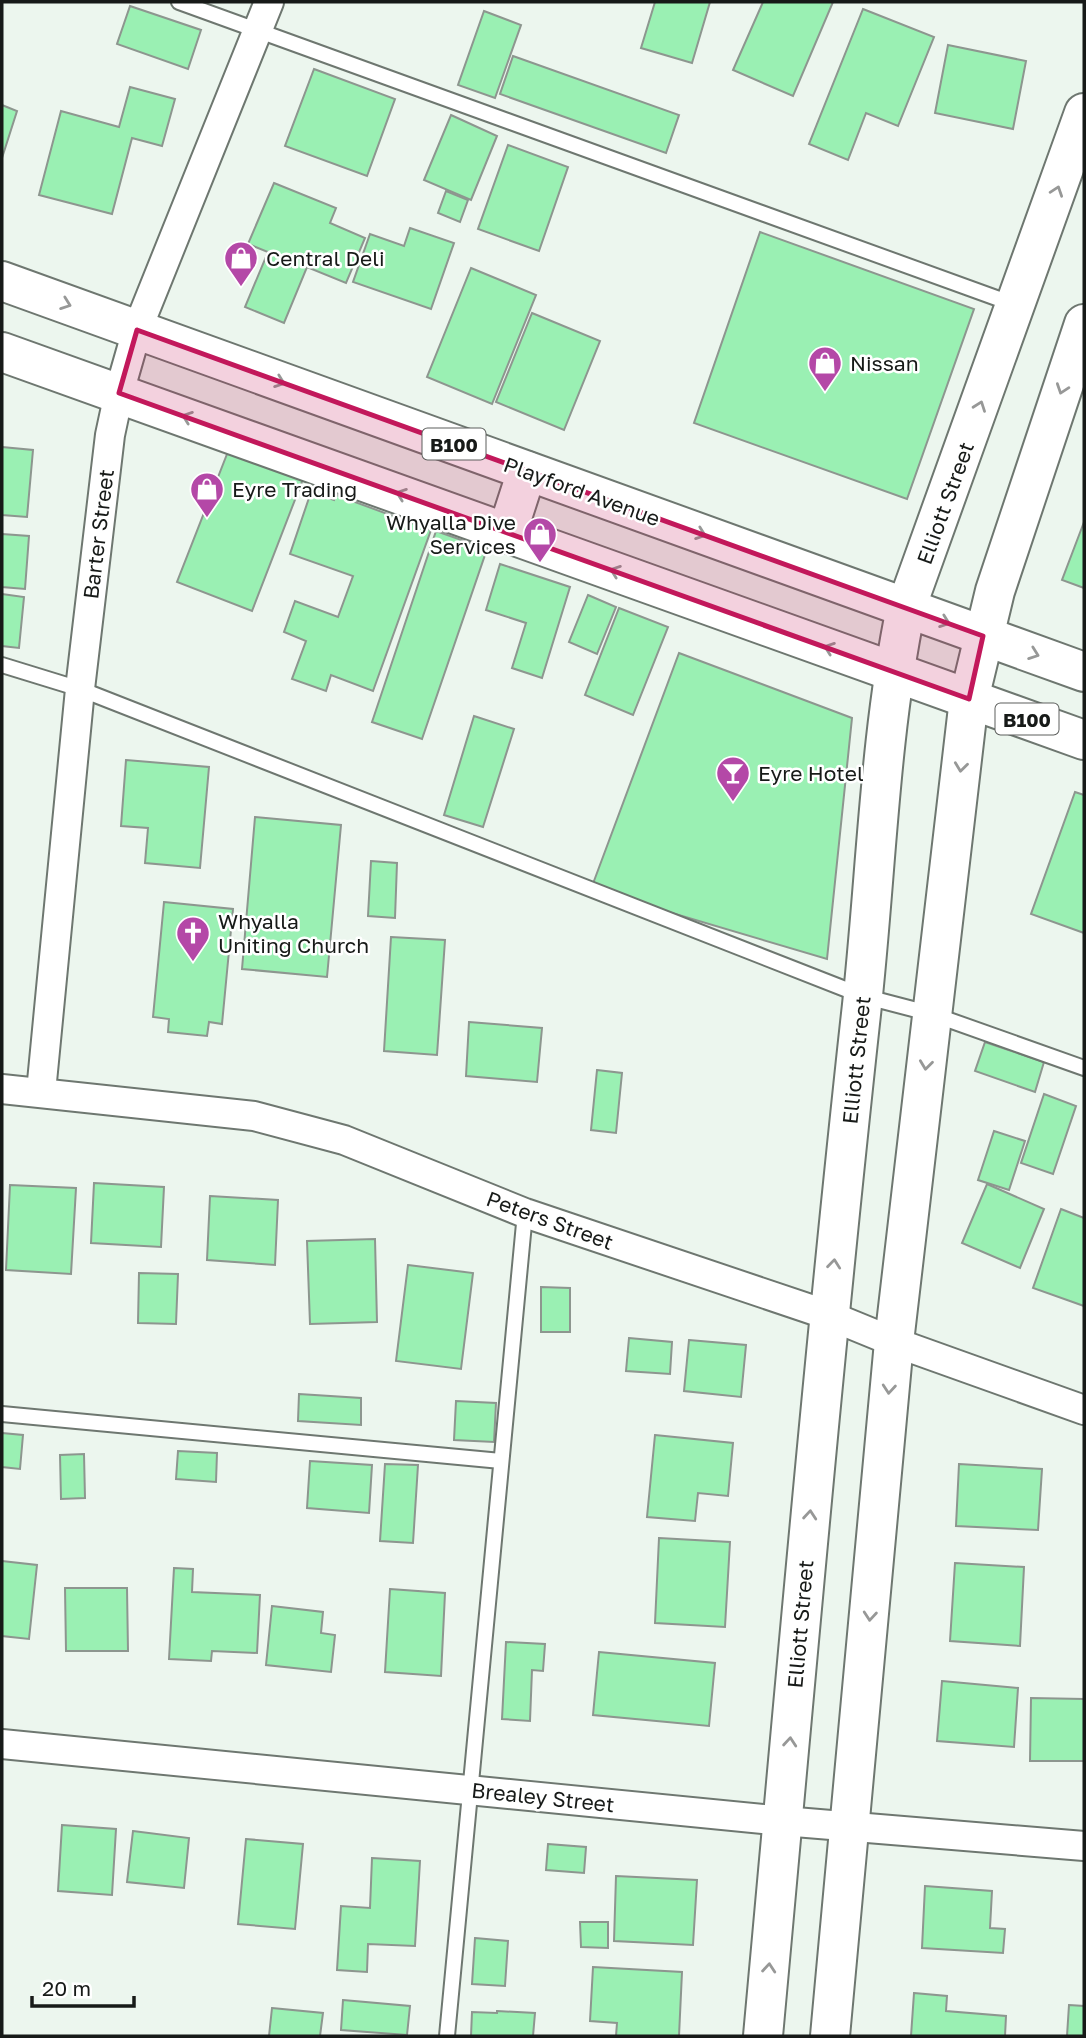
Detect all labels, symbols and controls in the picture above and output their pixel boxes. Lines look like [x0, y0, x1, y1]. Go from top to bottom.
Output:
one-way arrow [1049, 186, 1063, 198]
shop icon: Central Deli [222, 239, 260, 288]
place label: Central Deli [266, 245, 385, 271]
one-way arrow [59, 296, 71, 310]
shop icon: Nissan [806, 344, 844, 393]
place label: Nissan [850, 350, 919, 376]
one-way arrow [273, 373, 285, 387]
one-way arrow [1056, 382, 1070, 394]
one-way arrow [972, 400, 986, 412]
one-way arrow [181, 412, 193, 426]
road number: B100 [422, 428, 486, 460]
street label: Elliott Street [911, 438, 979, 568]
street label: Playford Avenue [500, 451, 664, 531]
street label: Barter Street [77, 468, 119, 600]
shop icon: Eyre Trading [188, 470, 226, 519]
place label: Eyre Trading [232, 476, 357, 502]
one-way arrow [395, 489, 407, 503]
place label: Whyalla Dive Services [386, 509, 516, 559]
shop icon: Whyalla Dive Services [521, 515, 559, 564]
one-way arrow [695, 525, 707, 539]
one-way arrow [609, 565, 621, 579]
one-way arrow [938, 614, 950, 628]
one-way arrow [823, 642, 835, 656]
one-way arrow [1027, 646, 1039, 660]
road number: B100 [996, 704, 1058, 734]
bar icon: Eyre Hotel [714, 754, 752, 803]
place label: Eyre Hotel [758, 760, 864, 786]
one-way arrow [954, 761, 969, 772]
place label: Whyalla Uniting Church [218, 908, 369, 958]
church icon: Whyalla Uniting Church [174, 914, 212, 963]
street label: Elliott Street [836, 995, 876, 1125]
one-way arrow [918, 1060, 933, 1071]
street label: Peters Street [483, 1185, 617, 1255]
one-way arrow [826, 1258, 841, 1270]
one-way arrow [882, 1383, 897, 1395]
one-way arrow [802, 1509, 817, 1520]
street label: Elliott Street [781, 1559, 819, 1689]
one-way arrow [862, 1610, 877, 1621]
one-way arrow [782, 1736, 797, 1747]
street label: Brealey Street [470, 1777, 616, 1817]
one-way arrow [761, 1962, 776, 1973]
scale bar [32, 1965, 133, 2009]
text: 20 m [42, 1975, 91, 2001]

